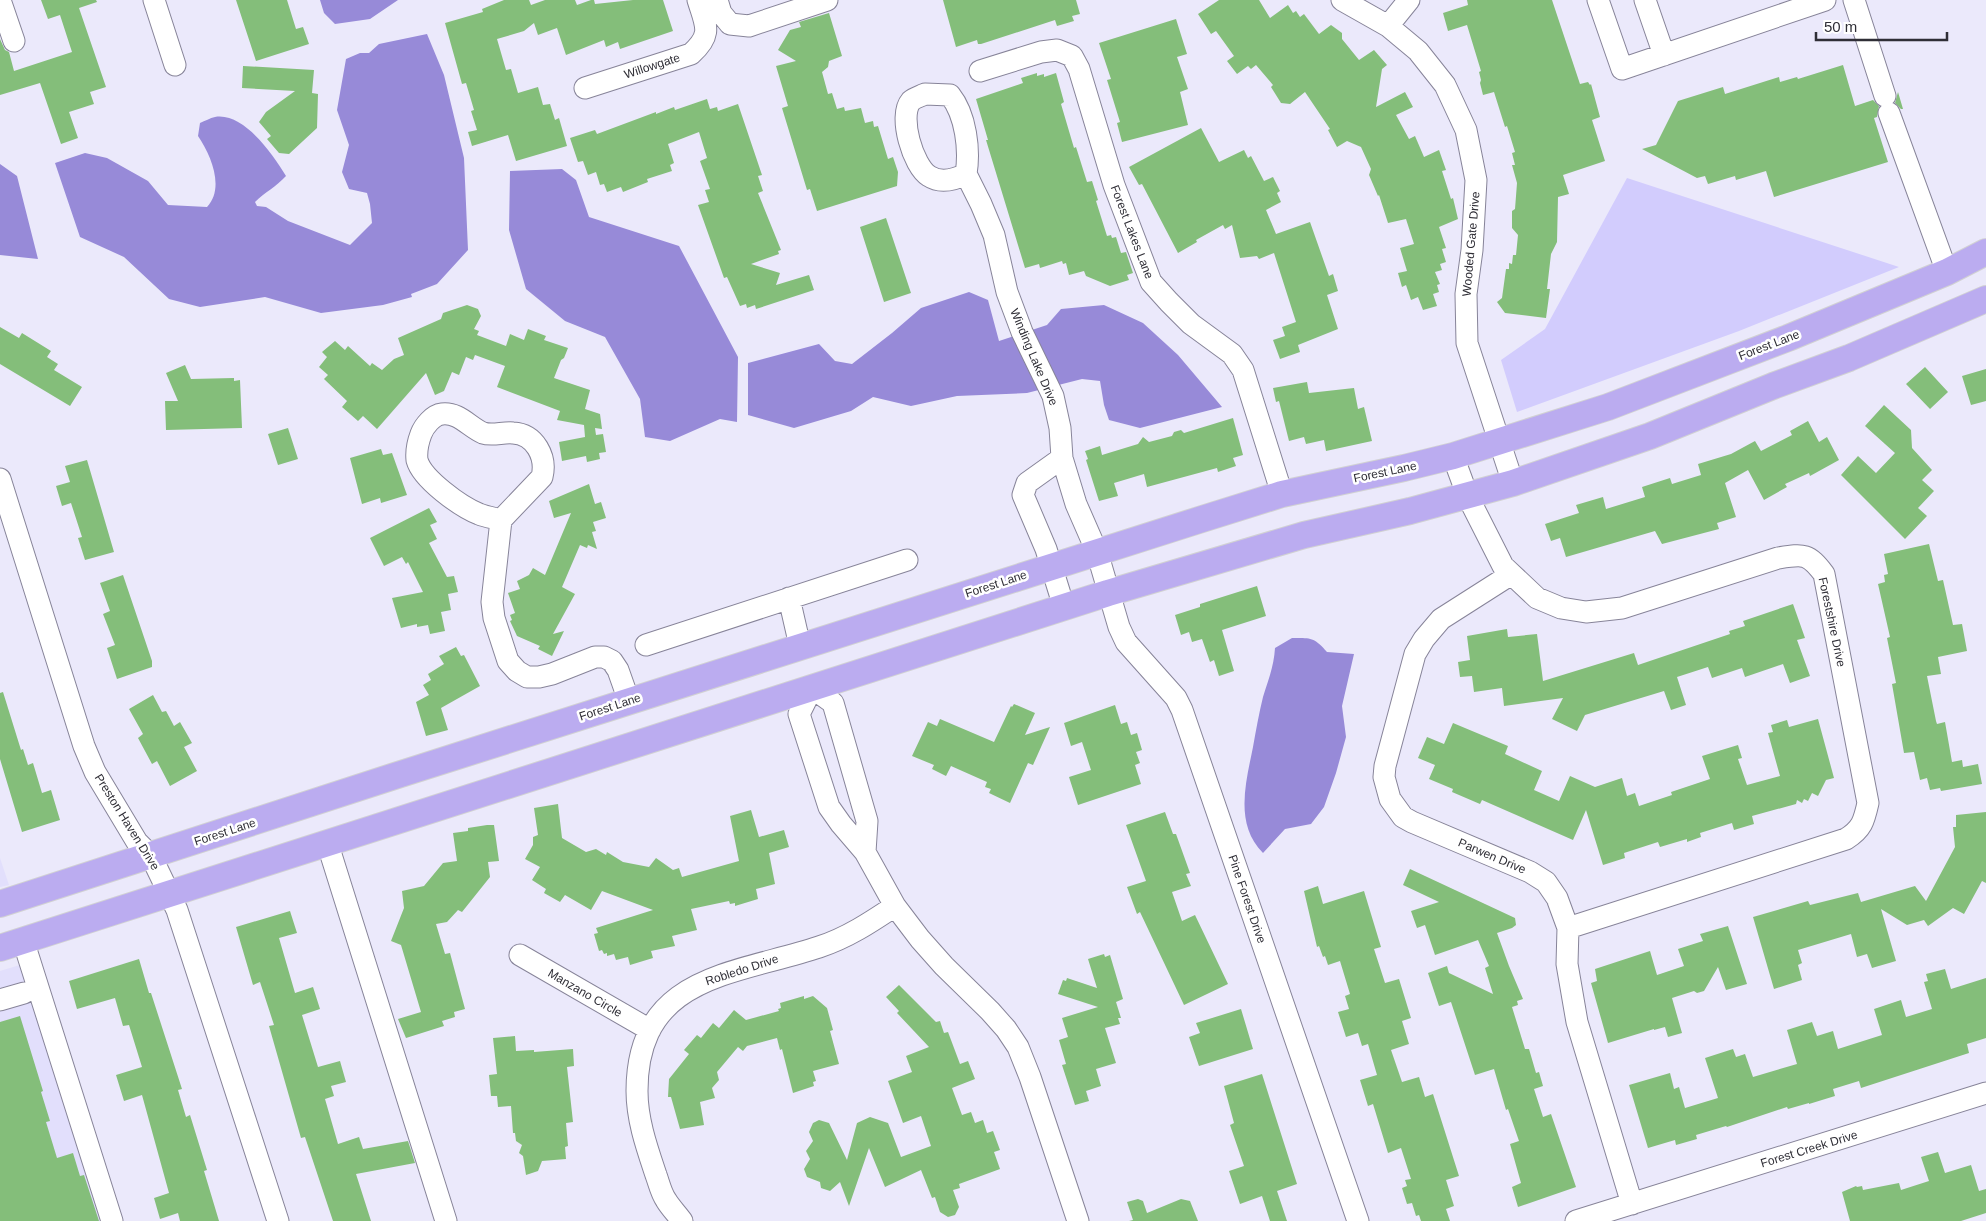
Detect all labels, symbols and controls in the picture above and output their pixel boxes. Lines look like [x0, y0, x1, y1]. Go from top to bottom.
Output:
scale bar [1816, 10, 1947, 42]
text: 50 m [1824, 18, 1857, 35]
street label: Willowgate [622, 50, 682, 82]
street label: Forest Lakes Lane [1108, 183, 1156, 281]
street label: Wooded Gate Drive [1459, 191, 1483, 297]
street label: Winding Lake Drive [1007, 306, 1061, 408]
street label: Forest Lane [1737, 327, 1802, 363]
street label: Forest Lane [1352, 458, 1418, 486]
street label: Forest Lane [963, 567, 1029, 601]
street label: Forestshire Drive [1816, 576, 1848, 668]
street label: Forest Lane [577, 690, 643, 724]
street label: Preston Haven Drive [92, 771, 162, 873]
street label: Forest Lane [192, 815, 258, 849]
street label: Parwen Drive [1456, 835, 1528, 877]
street label: Pine Forest Drive [1225, 853, 1269, 945]
street label: Robledo Drive [704, 951, 781, 988]
street label: Manzano Circle [545, 966, 625, 1020]
street label: Forest Creek Drive [1759, 1127, 1860, 1170]

